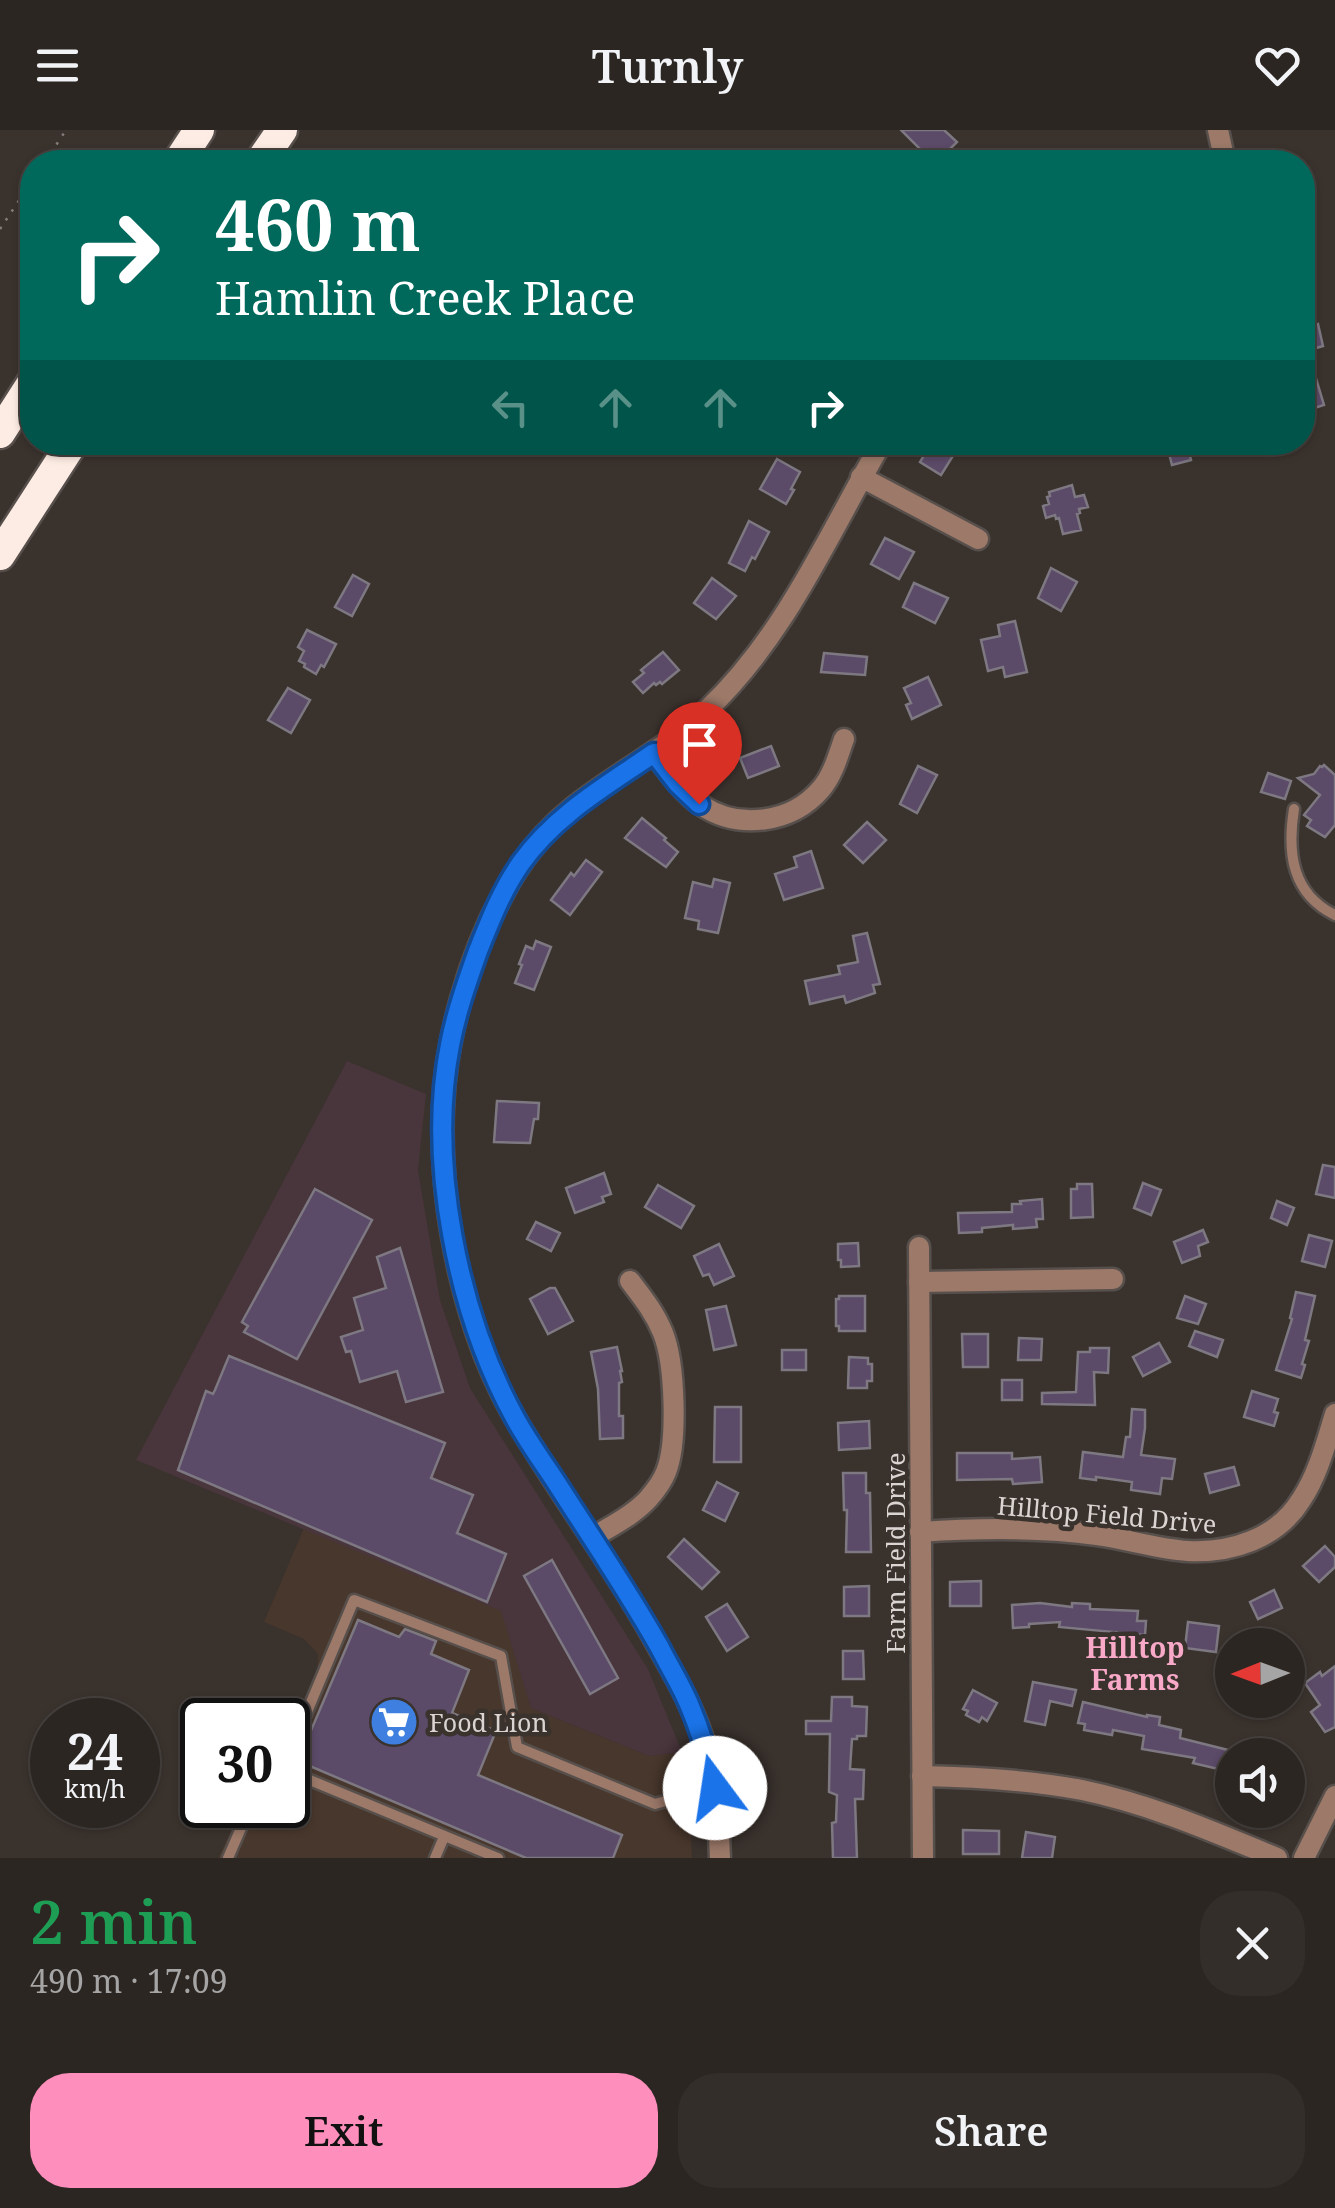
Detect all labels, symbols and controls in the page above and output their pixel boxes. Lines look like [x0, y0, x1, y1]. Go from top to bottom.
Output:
text: Turnly [592, 35, 743, 96]
icon: menu [30, 38, 85, 93]
icon: heart [1250, 38, 1305, 93]
text: 460 m [215, 176, 421, 272]
icon: right [50, 190, 180, 320]
text: Hamlin Creek Place [215, 267, 635, 328]
icon: left [483, 380, 538, 435]
icon: ahead [588, 380, 643, 435]
icon: ahead [693, 380, 748, 435]
icon: right [798, 380, 853, 435]
pin [657, 702, 742, 805]
icon: arrive [672, 717, 727, 772]
street label: Farm Field Drive [878, 1452, 912, 1654]
street label: Hilltop Field Drive [996, 1487, 1218, 1541]
district label: Hilltop Farms [1085, 1628, 1185, 1698]
north arrow [1215, 1628, 1305, 1718]
map controls [1215, 1628, 1305, 1828]
supermarket icon: Food Lion [368, 1696, 420, 1748]
speed limit sign: 30 [180, 1698, 310, 1828]
place label: Food Lion [429, 1705, 548, 1739]
text: 24 [67, 1717, 123, 1785]
position arrow [663, 1736, 767, 1840]
button: sound [1215, 1738, 1305, 1828]
text: km/h [64, 1771, 126, 1805]
text: 2 min [30, 1880, 198, 1962]
button: close [1200, 1891, 1305, 1996]
text: 490 m · 17:09 [30, 1959, 228, 2002]
button: Exit [30, 2073, 658, 2188]
button: Share [678, 2073, 1305, 2188]

